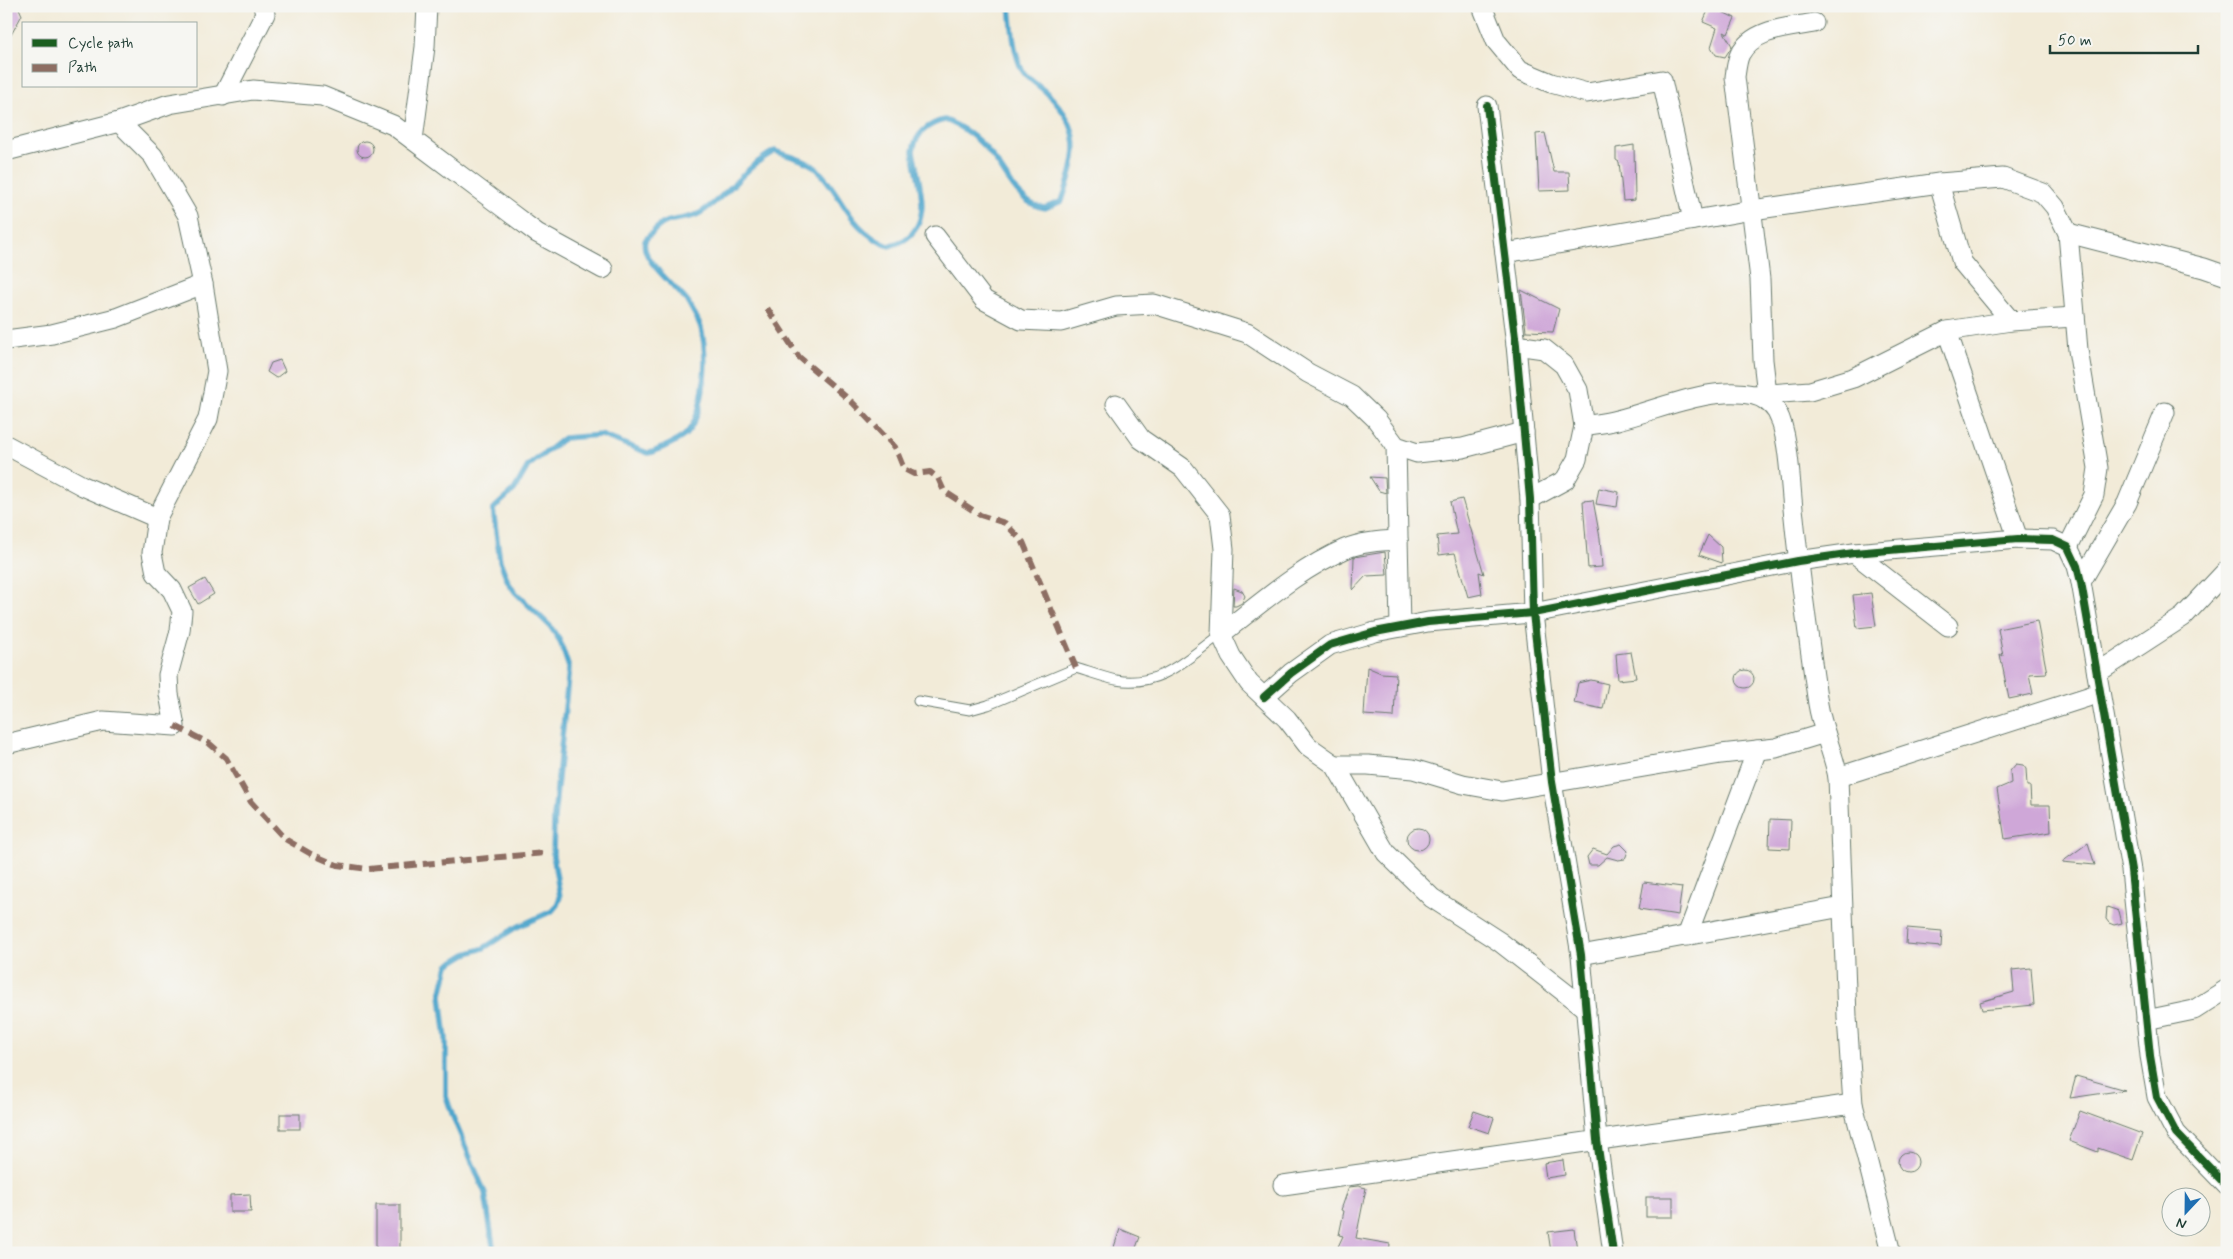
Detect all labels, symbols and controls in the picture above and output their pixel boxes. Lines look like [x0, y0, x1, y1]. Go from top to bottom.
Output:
legend [22, 22, 198, 88]
scale bar [2050, 22, 2198, 54]
text: 50 m [2058, 31, 2092, 51]
text: Cycle path [68, 34, 133, 54]
text: Path [68, 58, 97, 78]
north arrow [2160, 1186, 2210, 1236]
text: N [2174, 1213, 2189, 1233]

